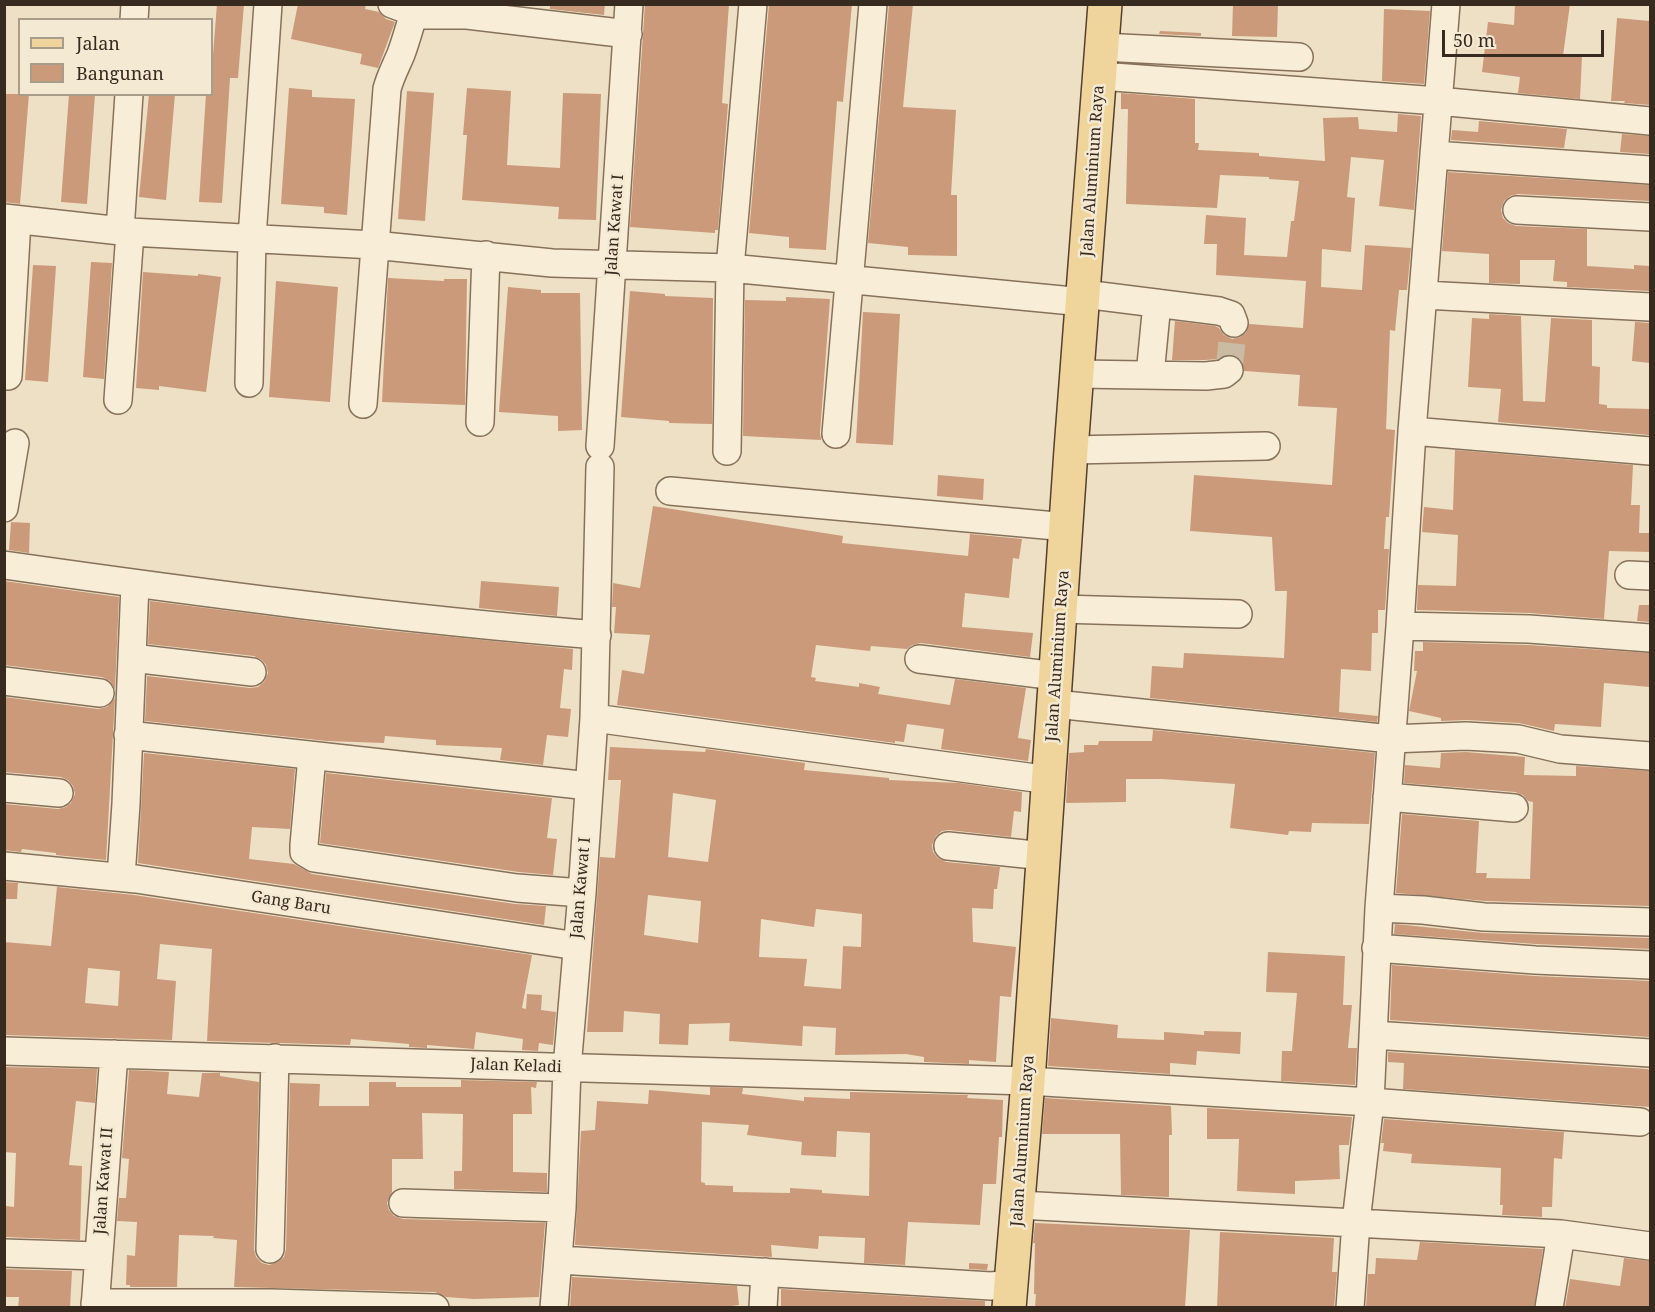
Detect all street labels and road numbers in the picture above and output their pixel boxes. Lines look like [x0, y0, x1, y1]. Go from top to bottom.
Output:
street label: Jalan Aluminium Raya [1077, 85, 1109, 257]
street label: Jalan Kawat I [602, 174, 628, 276]
street label: Jalan Aluminium Raya [1042, 570, 1074, 742]
street label: Jalan Kawat I [567, 836, 595, 940]
street label: Gang Baru [250, 887, 332, 919]
street label: Jalan Keladi [470, 1055, 562, 1077]
street label: Jalan Aluminium Raya [1007, 1055, 1039, 1227]
street label: Jalan Kawat II [91, 1127, 117, 1235]

